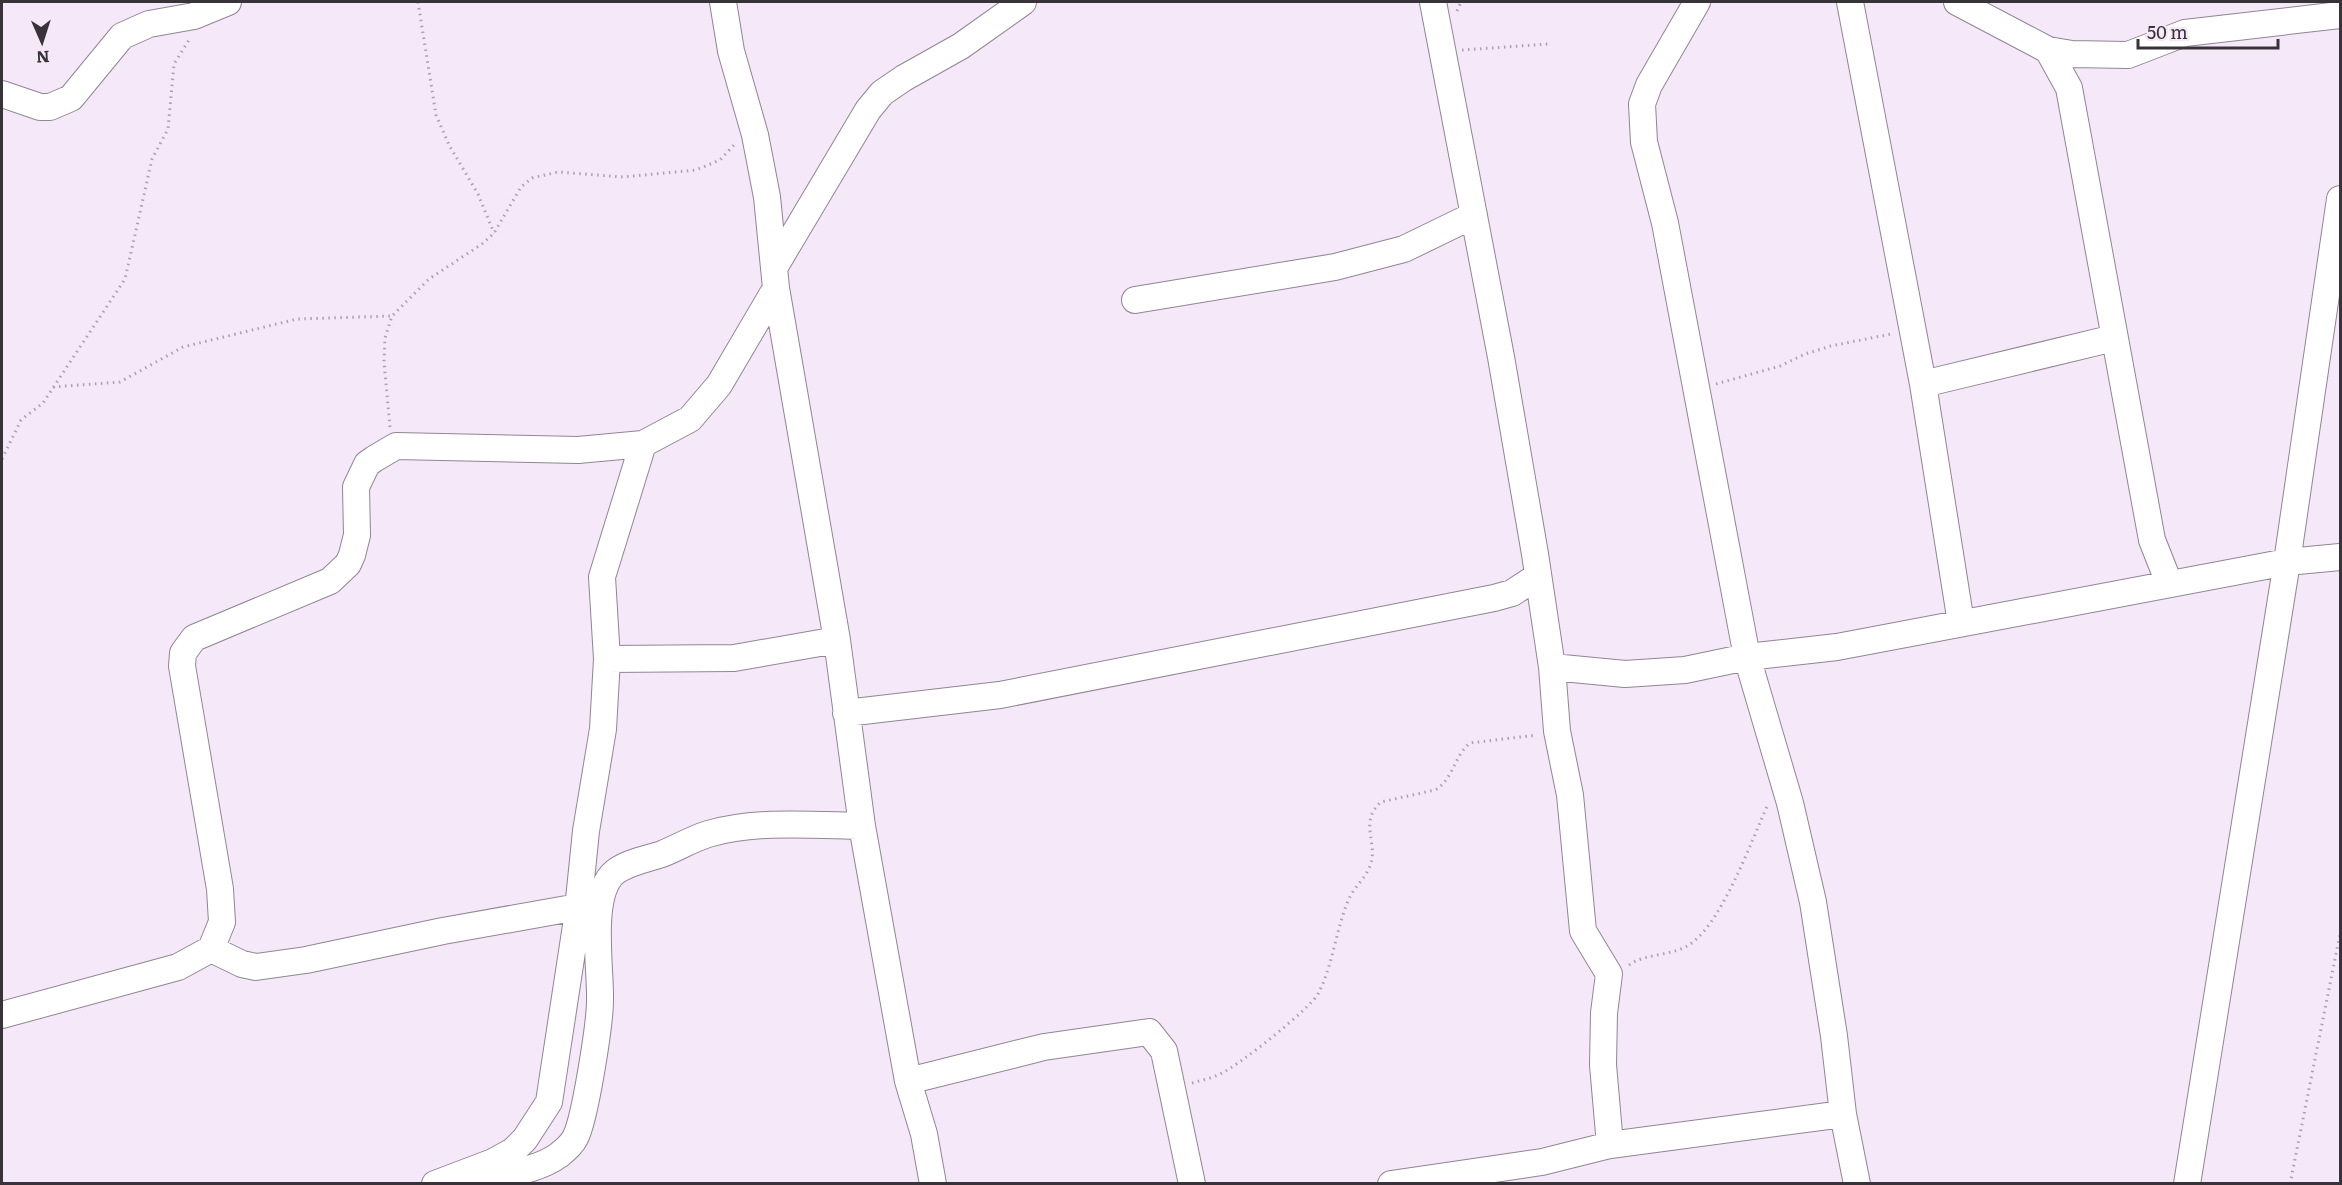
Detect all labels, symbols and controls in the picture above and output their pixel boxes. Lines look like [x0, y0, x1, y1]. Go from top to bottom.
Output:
north arrow [12, 12, 72, 72]
scale bar [2138, 12, 2278, 50]
text: 50 m [2147, 18, 2188, 45]
text: N [35, 46, 50, 70]

